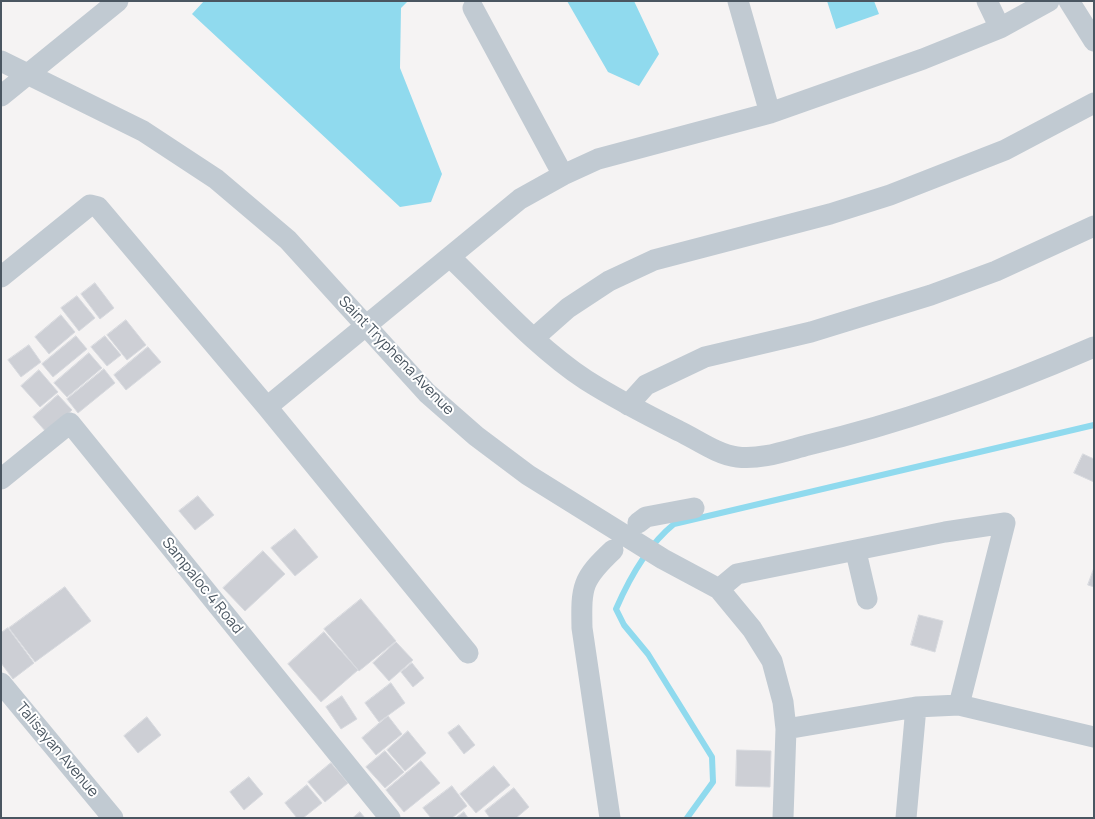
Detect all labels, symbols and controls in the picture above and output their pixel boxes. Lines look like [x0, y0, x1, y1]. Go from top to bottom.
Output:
street label: Saint Tryphena Avenue [335, 293, 457, 419]
street label: Sampaloc 4 Road [158, 534, 246, 638]
street label: Talisayan Avenue [12, 699, 102, 801]

